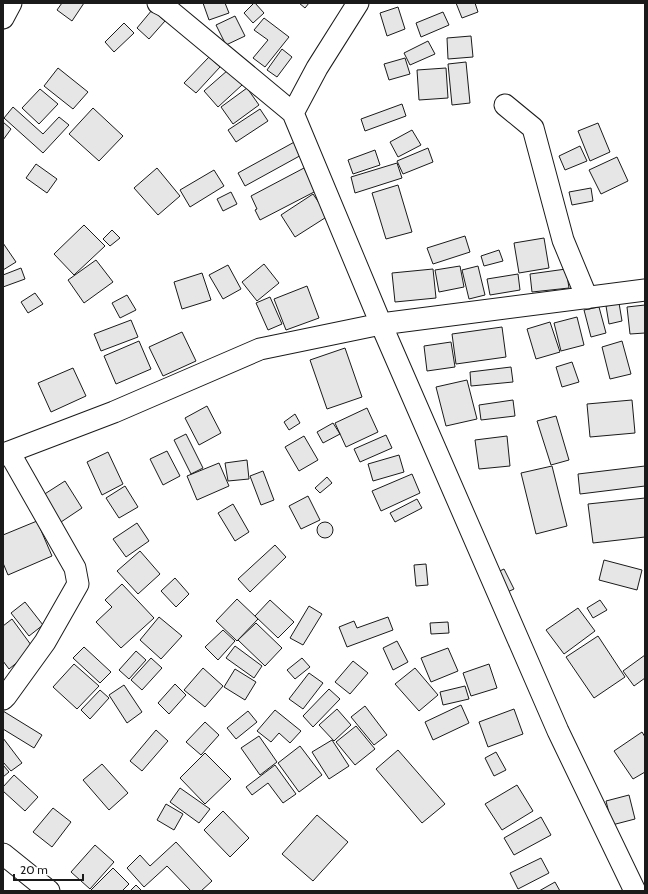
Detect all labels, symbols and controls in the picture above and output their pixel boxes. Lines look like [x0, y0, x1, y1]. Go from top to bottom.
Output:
scale bar [14, 856, 83, 882]
text: 20 m [20, 862, 48, 877]

